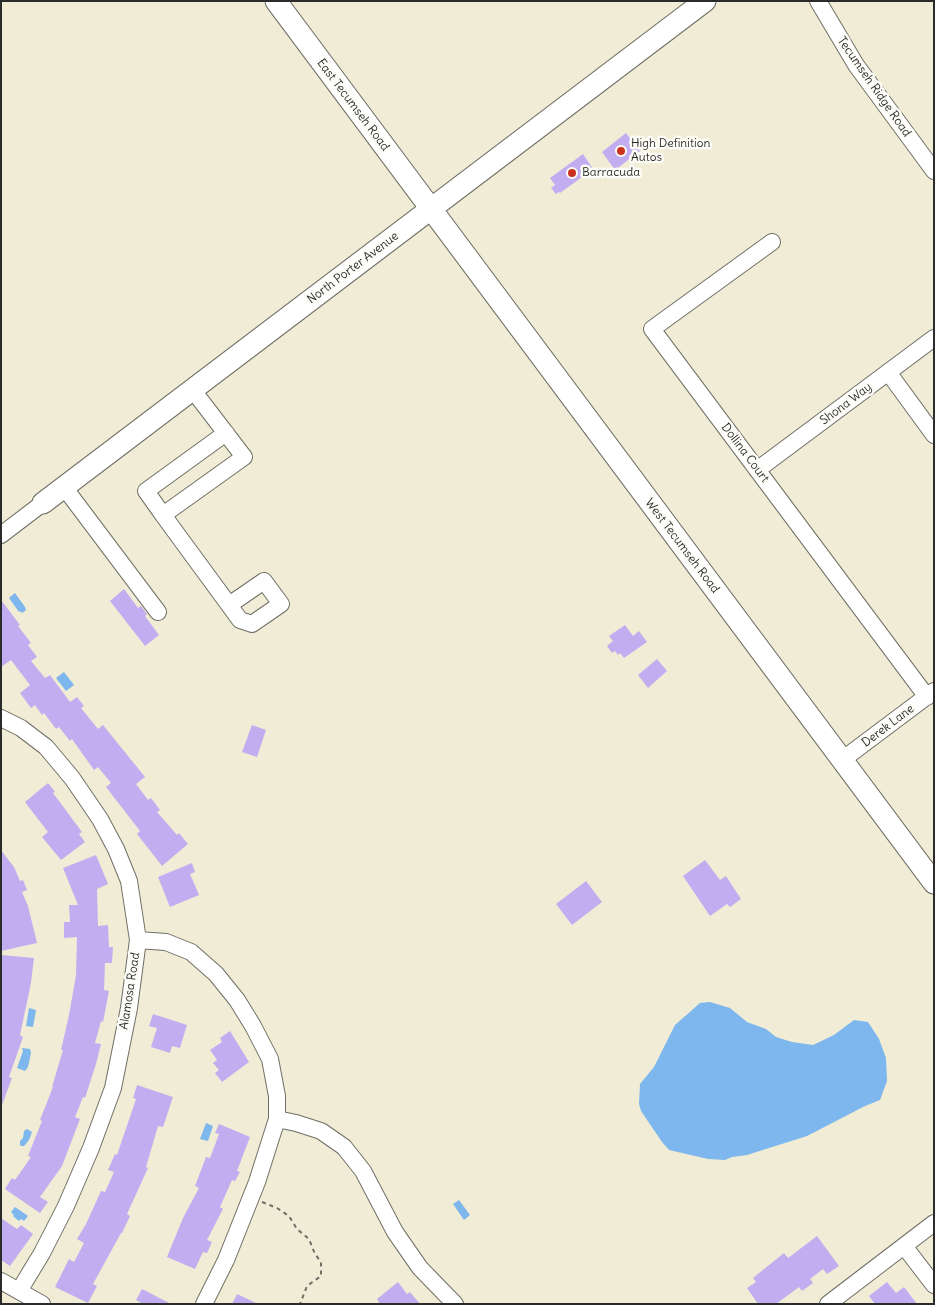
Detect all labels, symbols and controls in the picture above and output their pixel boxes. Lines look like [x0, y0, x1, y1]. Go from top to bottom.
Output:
street label: Tecumseh Ridge Road [834, 34, 914, 140]
street label: East Tecumseh Road [314, 56, 392, 154]
place label: High Definition Autos [631, 137, 710, 165]
marker: High Definition Autos [615, 145, 627, 157]
place label: Barracuda [582, 166, 640, 180]
marker: Barracuda [566, 167, 578, 179]
street label: North Porter Avenue [305, 229, 401, 307]
street label: Shona Way [817, 380, 875, 428]
street label: Dollina Court [718, 421, 772, 485]
street label: West Tecumseh Road [642, 496, 722, 596]
street label: Derek Lane [859, 702, 917, 750]
street label: Alamosa Road [117, 951, 143, 1031]

